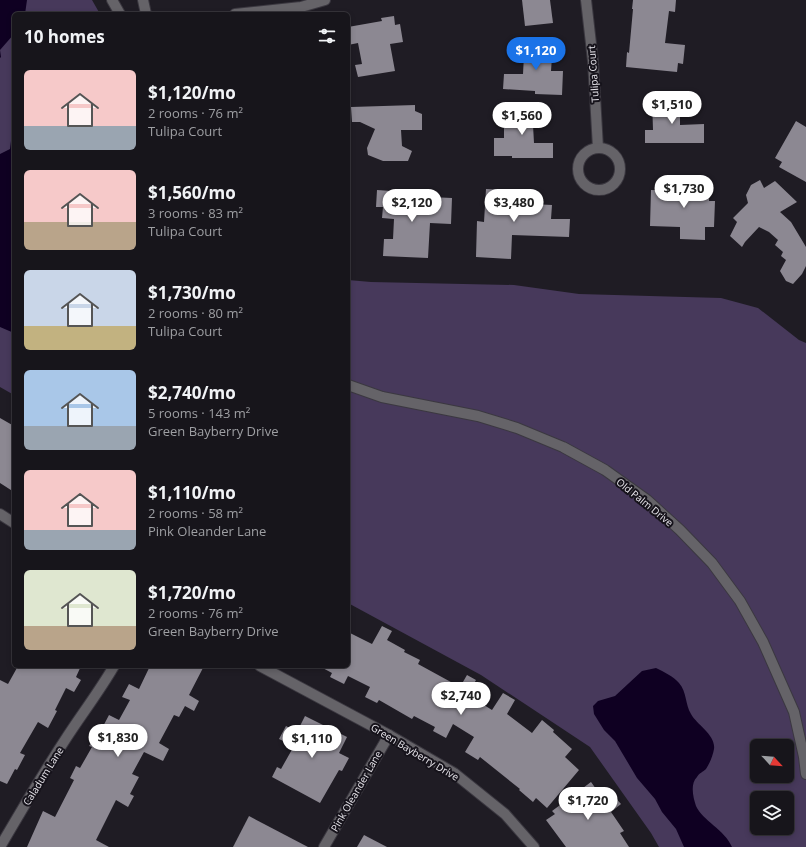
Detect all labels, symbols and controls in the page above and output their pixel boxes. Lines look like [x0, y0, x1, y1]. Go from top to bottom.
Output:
text: 10 homes [24, 25, 105, 48]
icon: filters [316, 25, 338, 47]
pin: $1,120 [503, 37, 569, 71]
text: $1,120 [516, 41, 556, 59]
street label: Tulipa Court [584, 45, 602, 103]
text: $1,120/mo [148, 81, 236, 104]
icon: home [56, 86, 104, 134]
pin: $1,510 [639, 91, 705, 125]
text: $1,510 [652, 95, 692, 113]
pin: $1,560 [489, 102, 555, 136]
text: 2 rooms · 76 m² [148, 104, 243, 122]
text: $1,560 [502, 106, 542, 124]
text: Tulipa Court [148, 122, 222, 140]
pin: $1,730 [651, 175, 717, 209]
text: $1,730 [664, 179, 704, 197]
text: $1,560/mo [148, 181, 236, 204]
icon: home [56, 186, 104, 234]
pin: $2,120 [379, 189, 445, 223]
pin: $3,480 [481, 189, 547, 223]
text: $2,120 [392, 193, 432, 211]
text: $3,480 [494, 193, 534, 211]
text: 3 rooms · 83 m² [148, 204, 243, 222]
text: Tulipa Court [148, 222, 222, 240]
text: $1,730/mo [148, 281, 236, 304]
icon: home [56, 286, 104, 334]
text: 2 rooms · 80 m² [148, 304, 243, 322]
text: Tulipa Court [148, 322, 222, 340]
text: $2,740/mo [148, 381, 236, 404]
icon: home [56, 386, 104, 434]
text: 5 rooms · 143 m² [148, 404, 250, 422]
text: Green Bayberry Drive [148, 422, 278, 440]
street label: Old Palm Drive [614, 475, 677, 530]
text: $1,110/mo [148, 481, 236, 504]
icon: home [56, 486, 104, 534]
text: 2 rooms · 58 m² [148, 504, 243, 522]
text: Pink Oleander Lane [148, 522, 266, 540]
text: $1,720/mo [148, 581, 236, 604]
icon: home [56, 586, 104, 634]
text: 2 rooms · 76 m² [148, 604, 243, 622]
text: Green Bayberry Drive [148, 622, 278, 640]
pin: $2,740 [428, 682, 494, 716]
text: $2,740 [441, 686, 481, 704]
street label: Green Bayberry Drive [368, 720, 462, 784]
pin: $1,830 [85, 724, 151, 758]
pin: $1,110 [279, 725, 345, 759]
text: $1,830 [98, 728, 138, 746]
text: $1,110 [292, 729, 332, 747]
north arrow [750, 739, 794, 783]
map controls [750, 739, 794, 835]
street label: Caladum Lane [19, 744, 67, 808]
street label: Pink Oleander Lane [327, 748, 385, 834]
pin: $1,720 [555, 787, 621, 821]
text: $1,720 [568, 791, 608, 809]
button: layers [750, 791, 794, 835]

